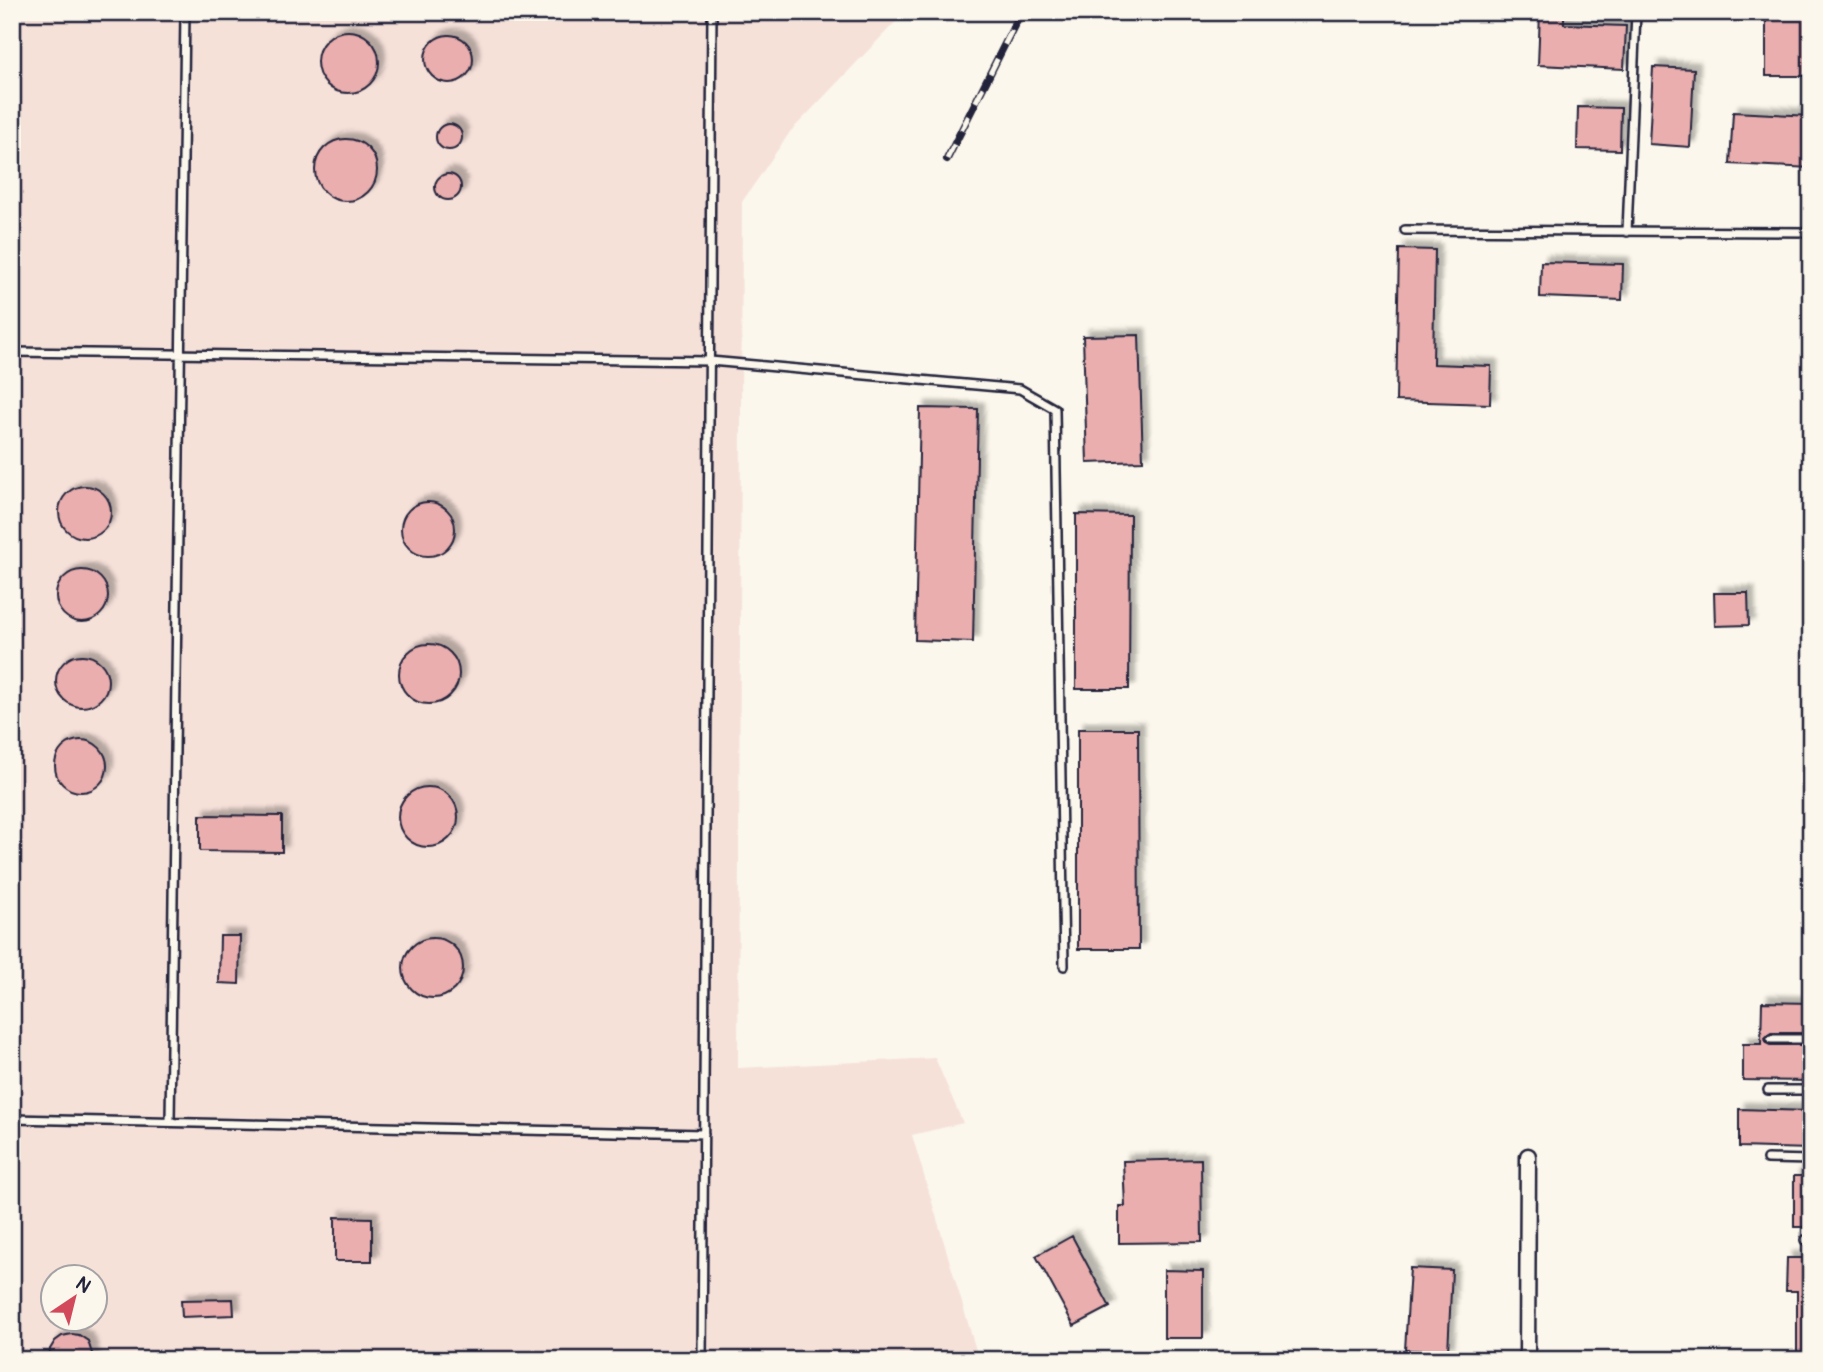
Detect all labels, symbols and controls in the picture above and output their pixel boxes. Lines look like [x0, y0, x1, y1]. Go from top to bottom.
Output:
north arrow [38, 1264, 108, 1334]
text: N [71, 1271, 95, 1298]

